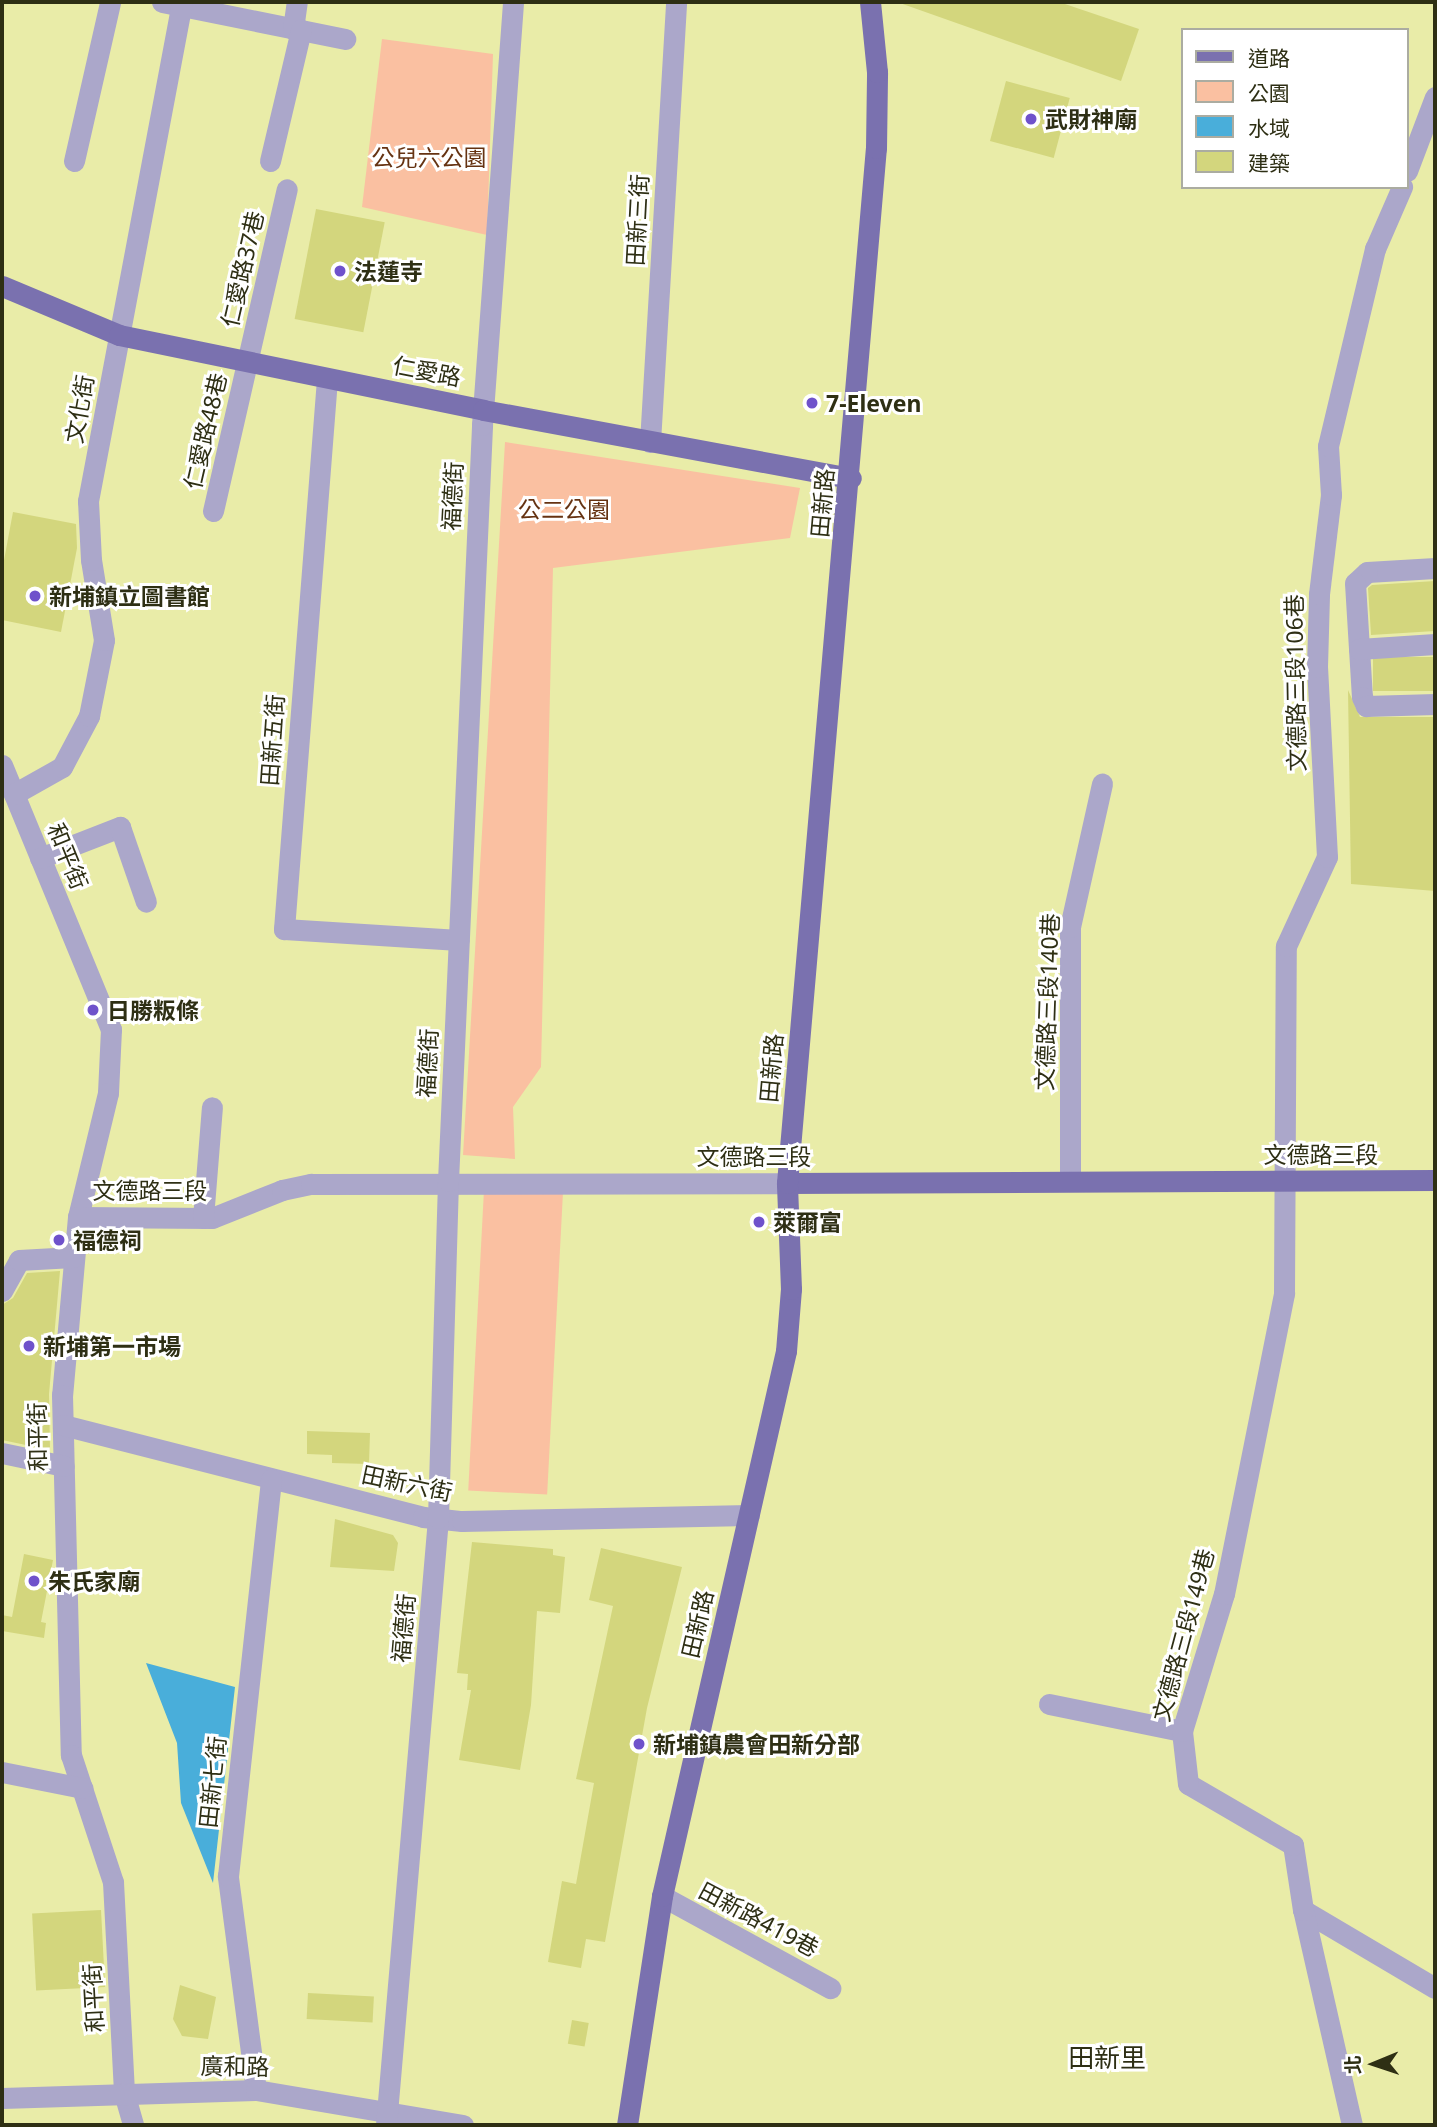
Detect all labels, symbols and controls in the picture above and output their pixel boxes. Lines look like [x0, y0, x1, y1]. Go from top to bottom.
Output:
legend [1182, 28, 1409, 189]
text: 道路 [1248, 44, 1290, 72]
text: 公園 [1248, 79, 1290, 107]
place label: 武財神廟 [1045, 105, 1137, 133]
marker: 武財神廟 [1023, 111, 1039, 127]
text: 水域 [1248, 114, 1290, 142]
park label: 公兒六公園 [372, 143, 486, 171]
text: 建築 [1248, 149, 1290, 177]
street label: 田新三街 [621, 173, 653, 267]
street label: 仁愛路37巷 [215, 208, 269, 330]
place label: 法蓮寺 [354, 257, 423, 285]
marker: 法蓮寺 [332, 263, 348, 279]
street label: 仁愛路 [391, 351, 463, 391]
street label: 仁愛路48巷 [178, 370, 232, 492]
street label: 文化街 [59, 373, 99, 445]
place label: 7-Eleven [826, 389, 921, 417]
marker: 7-Eleven [804, 395, 820, 411]
street label: 福德街 [436, 461, 468, 531]
street label: 田新路 [805, 467, 839, 539]
park label: 公二公園 [518, 495, 610, 523]
place label: 新埔鎮立圖書館 [49, 582, 210, 610]
marker: 新埔鎮立圖書館 [27, 588, 43, 604]
street label: 文德路三段106巷 [1280, 594, 1310, 772]
street label: 田新五街 [255, 693, 289, 787]
street label: 和平街 [42, 819, 94, 893]
street label: 文德路三段140巷 [1030, 913, 1064, 1091]
place label: 日勝粄條 [107, 996, 199, 1024]
marker: 日勝粄條 [85, 1002, 101, 1018]
street label: 福德街 [411, 1028, 443, 1098]
street label: 田新路 [754, 1032, 788, 1104]
street label: 文德路三段 [1264, 1140, 1378, 1168]
street label: 文德路三段 [697, 1142, 811, 1170]
street label: 文德路三段 [93, 1176, 207, 1204]
place label: 萊爾富 [773, 1208, 842, 1236]
marker: 萊爾富 [751, 1214, 767, 1230]
place label: 福德祠 [73, 1226, 142, 1254]
marker: 福德祠 [51, 1232, 67, 1248]
place label: 新埔第一市場 [43, 1332, 181, 1360]
marker: 新埔第一市場 [21, 1338, 37, 1354]
street label: 和平街 [23, 1402, 51, 1472]
street label: 田新六街 [359, 1460, 455, 1506]
street label: 文德路三段149巷 [1147, 1546, 1219, 1724]
place label: 朱氏家廟 [48, 1567, 140, 1595]
marker: 朱氏家廟 [26, 1573, 42, 1589]
street label: 田新路 [676, 1587, 718, 1661]
street label: 福德街 [386, 1592, 420, 1664]
place label: 新埔鎮農會田新分部 [653, 1730, 860, 1758]
street label: 田新七街 [193, 1735, 231, 1829]
marker: 新埔鎮農會田新分部 [631, 1736, 647, 1752]
street label: 田新路419巷 [694, 1876, 824, 1962]
street label: 和平街 [77, 1963, 109, 2033]
north arrow [1339, 2029, 1409, 2099]
district label: 田新里 [1068, 2042, 1146, 2074]
street label: 廣和路 [200, 2052, 270, 2080]
text: 北 [1340, 2055, 1366, 2075]

